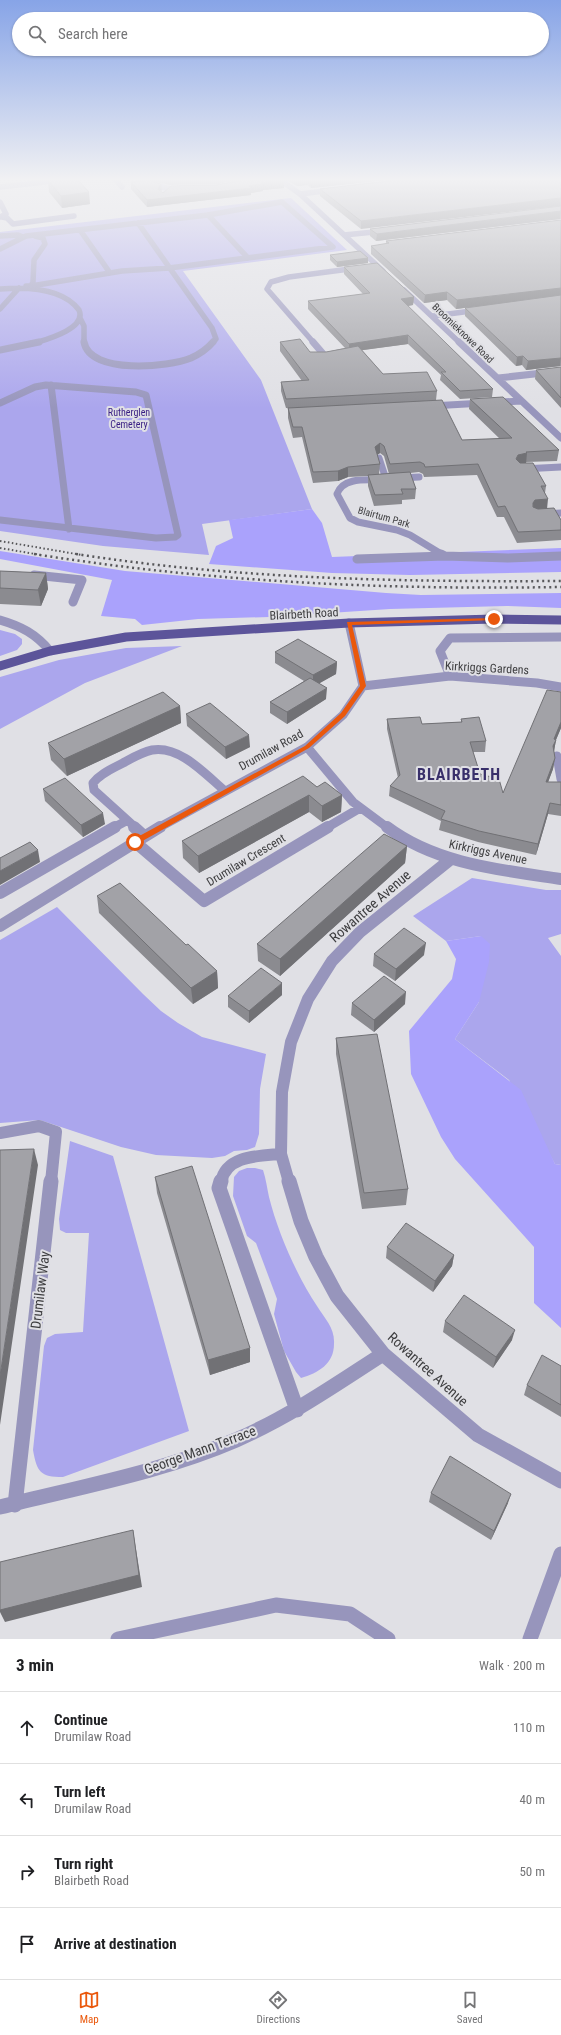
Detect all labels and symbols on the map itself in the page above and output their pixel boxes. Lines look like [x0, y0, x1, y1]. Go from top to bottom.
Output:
street label: Broomieknowe Road [430, 301, 496, 365]
park label: Rutherglen Cemetery [108, 407, 150, 430]
street label: Blairtum Park [357, 504, 412, 530]
street label: Blairbeth Road [269, 605, 339, 623]
route end [485, 610, 503, 628]
street label: Kirkriggs Gardens [445, 659, 529, 677]
street label: Drumilaw Road [236, 727, 306, 773]
district label: BLAIRBETH [417, 765, 501, 784]
street label: Drumilaw Crescent [204, 831, 288, 889]
route start [126, 833, 144, 851]
street label: Kirkriggs Avenue [448, 837, 529, 867]
street label: Rowantree Avenue [326, 866, 414, 945]
street label: Drumilaw Way [27, 1250, 53, 1330]
street label: Rowantree Avenue [385, 1329, 472, 1409]
street label: George Mann Terrace [142, 1422, 258, 1478]

